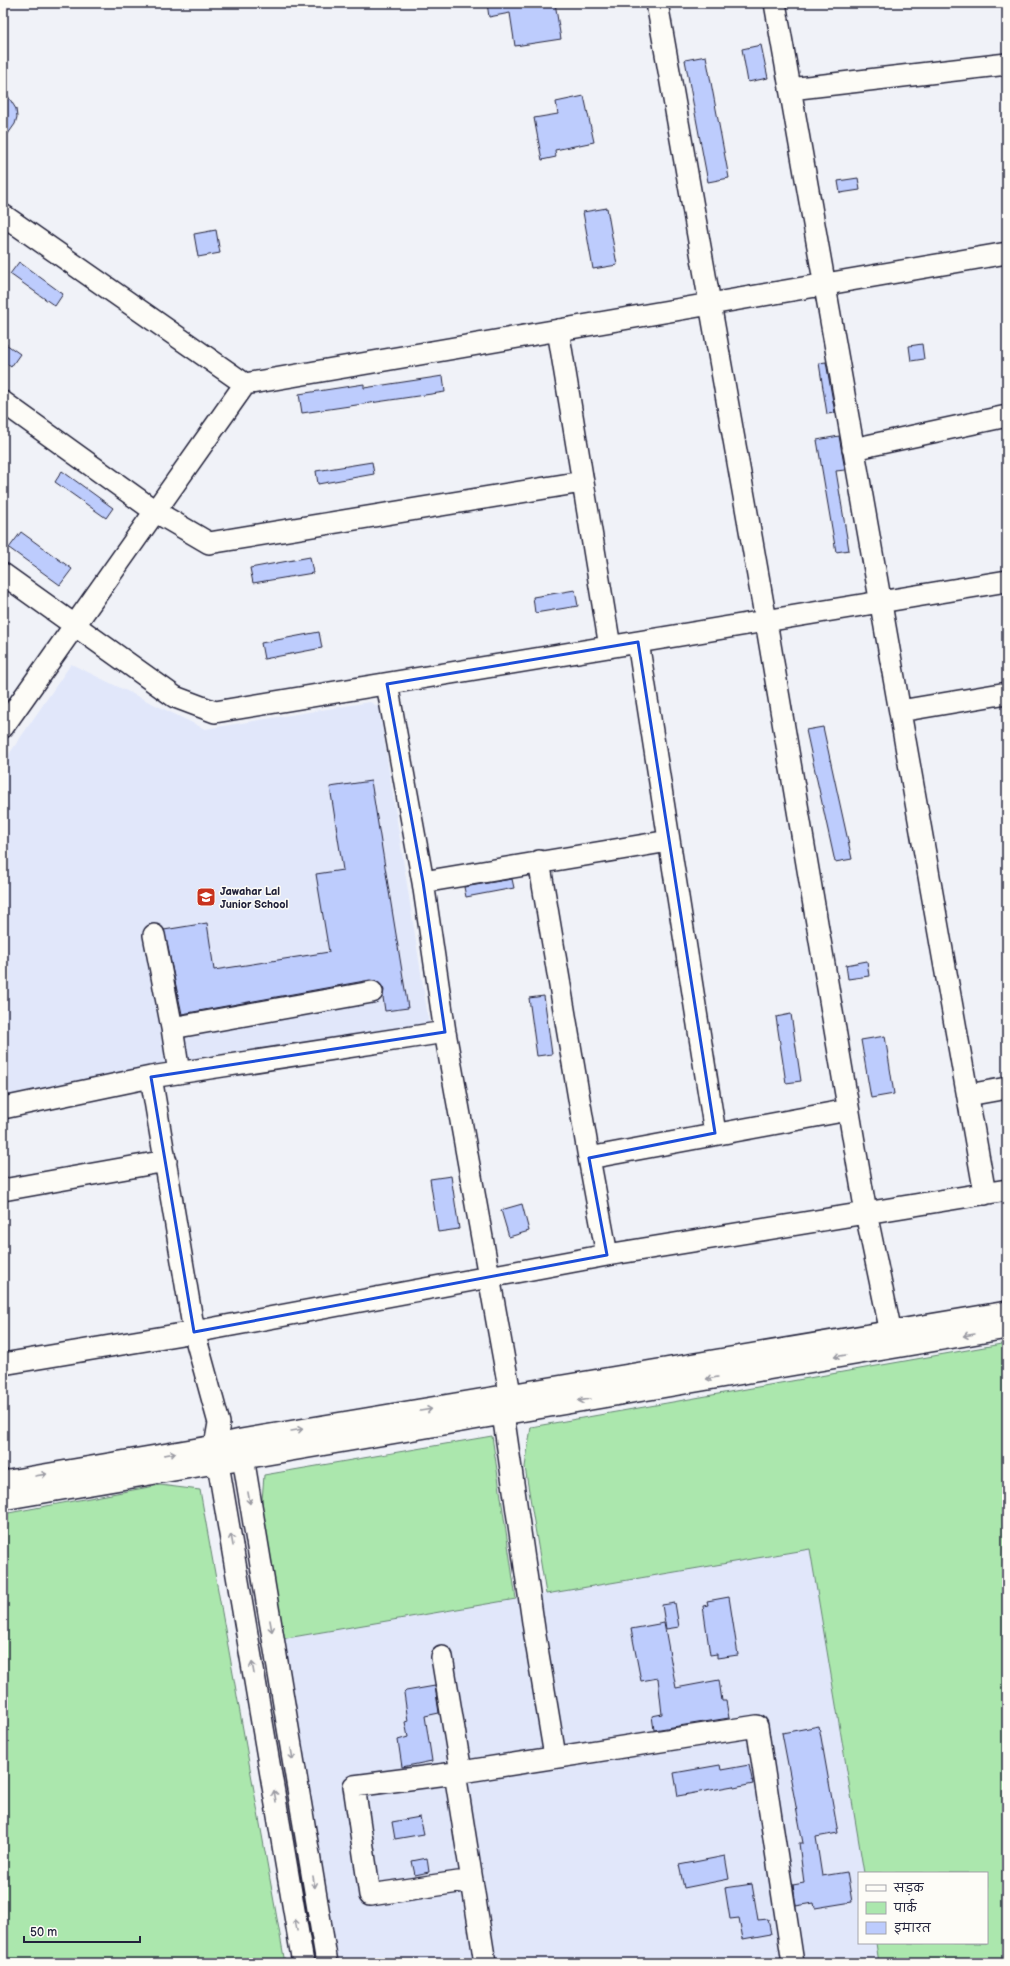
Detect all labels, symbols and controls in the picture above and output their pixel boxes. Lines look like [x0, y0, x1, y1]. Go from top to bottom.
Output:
place label: Jawahar Lal Junior School [220, 885, 289, 911]
school or university icon: Jawahar Lal Junior School [195, 886, 217, 908]
one-way arrow [962, 1331, 975, 1339]
one-way arrow [834, 1352, 847, 1360]
one-way arrow [706, 1374, 719, 1382]
one-way arrow [578, 1396, 591, 1404]
one-way arrow [419, 1406, 432, 1414]
one-way arrow [291, 1426, 304, 1434]
one-way arrow [163, 1449, 176, 1457]
one-way arrow [35, 1471, 48, 1479]
one-way arrow [245, 1491, 253, 1504]
one-way arrow [228, 1534, 236, 1547]
one-way arrow [267, 1619, 275, 1632]
one-way arrow [249, 1662, 257, 1675]
one-way arrow [288, 1747, 296, 1760]
one-way arrow [271, 1790, 279, 1803]
legend [858, 1872, 988, 1944]
one-way arrow [310, 1875, 318, 1888]
text: सड़क [893, 1881, 925, 1896]
text: पार्क [893, 1898, 918, 1916]
scale bar [24, 1918, 140, 1944]
one-way arrow [292, 1918, 300, 1931]
text: इमारत [894, 1921, 932, 1936]
text: 50 m [30, 1925, 57, 1940]

